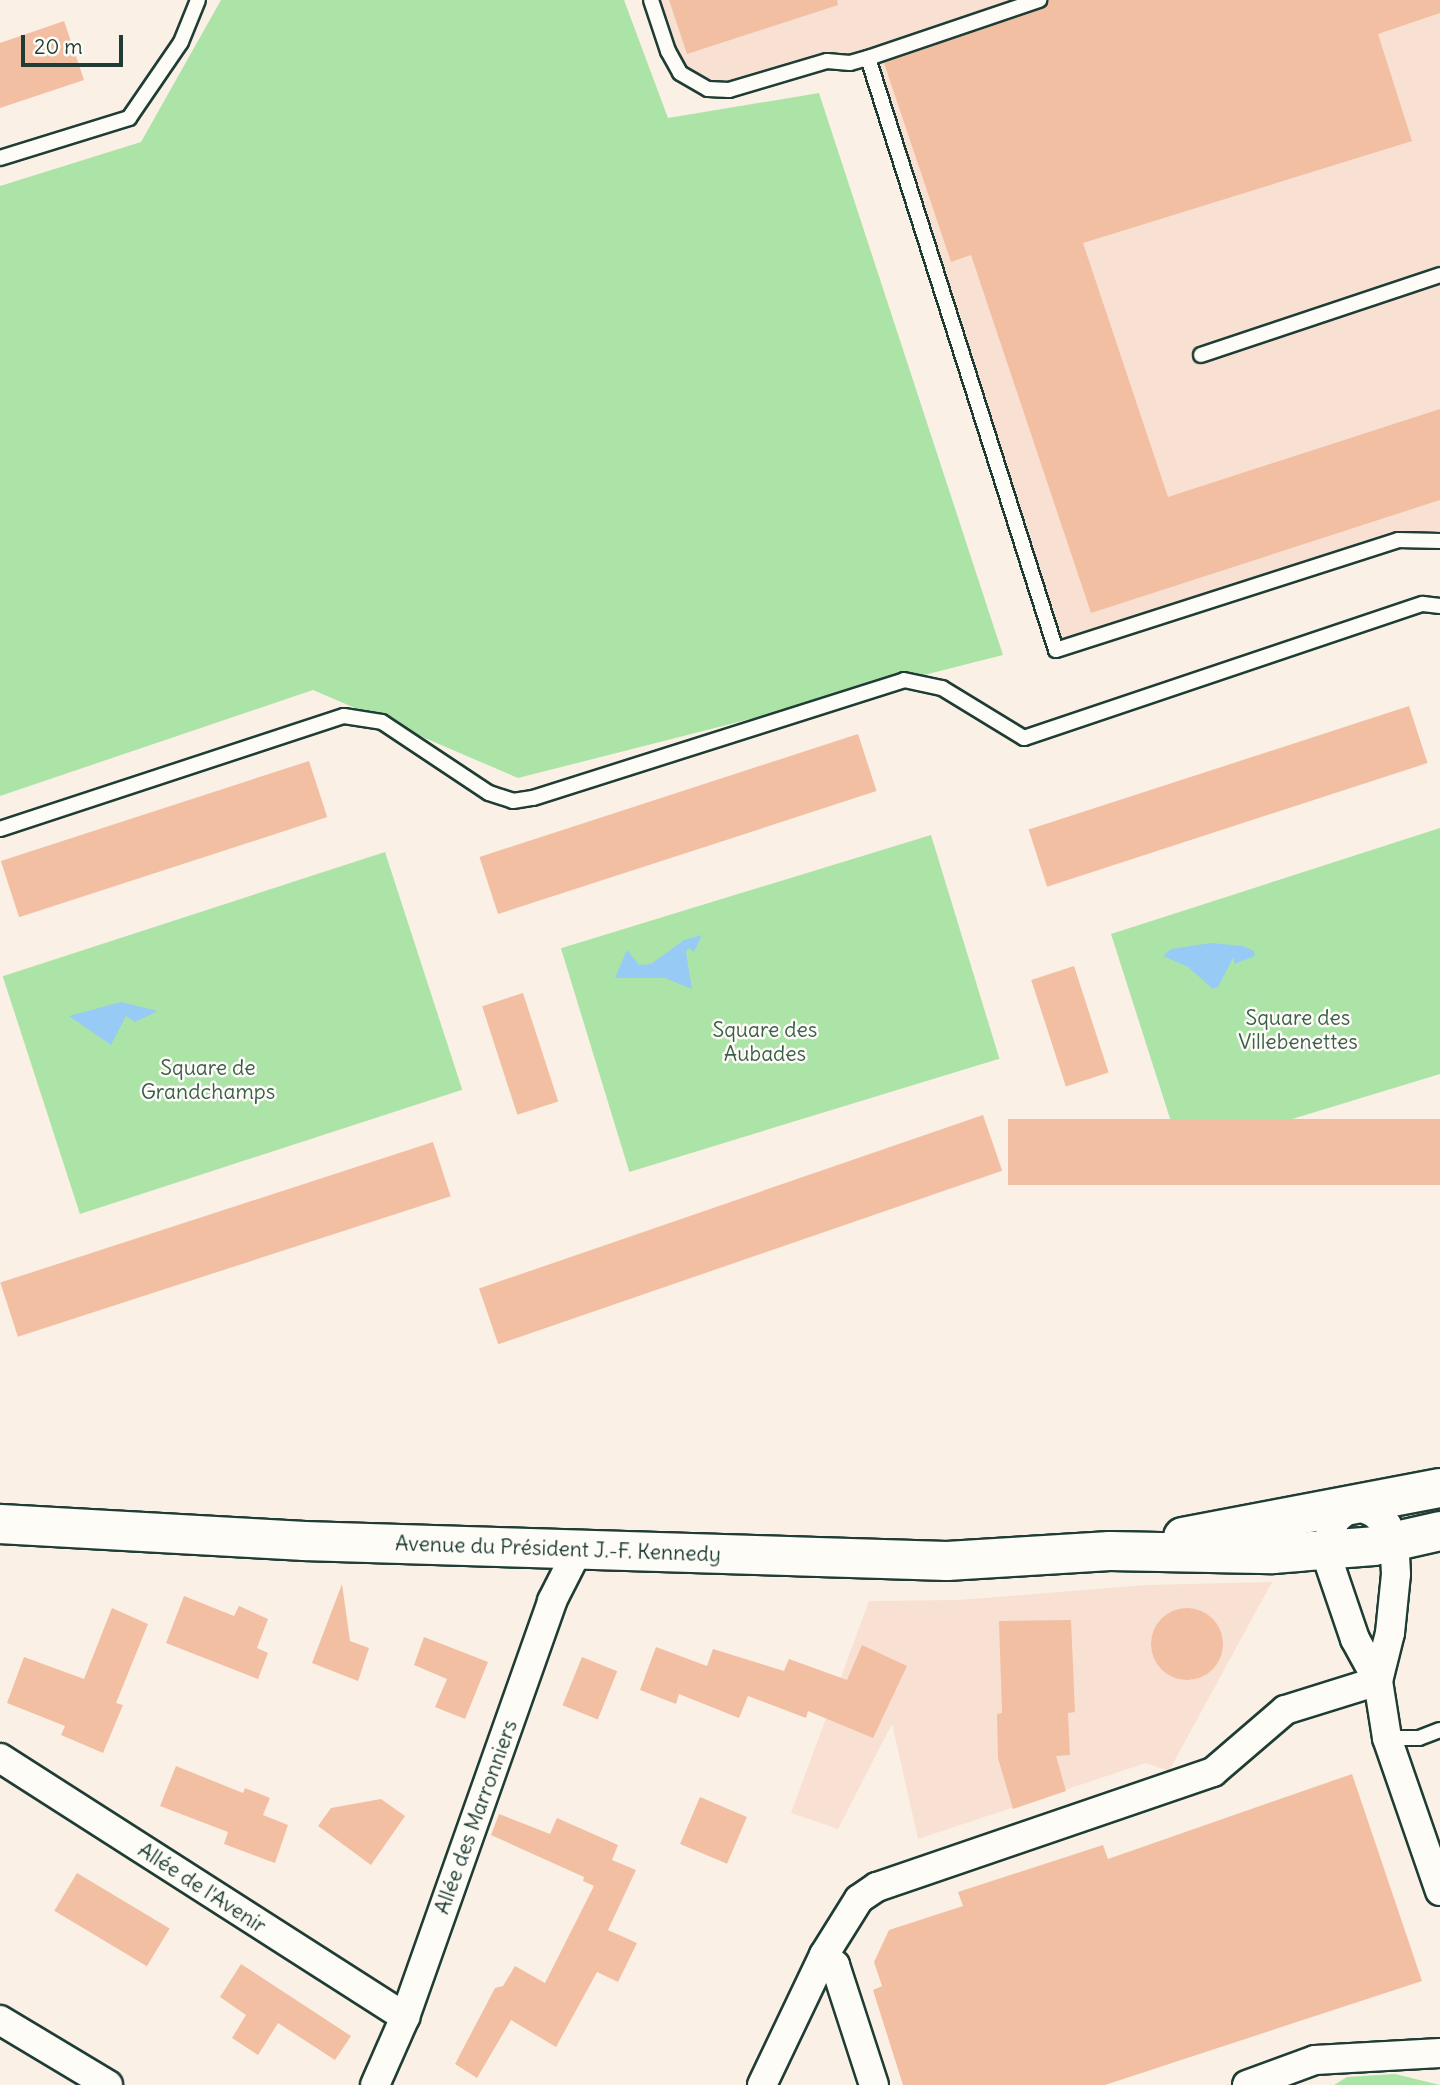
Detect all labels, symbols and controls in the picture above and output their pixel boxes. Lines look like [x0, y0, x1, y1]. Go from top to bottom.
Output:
scale bar [24, 21, 126, 65]
text: 20 m [34, 33, 83, 60]
park label: Square des Villebenettes [1238, 1005, 1358, 1055]
park label: Square des Aubades [713, 1017, 817, 1067]
park label: Square de Grandchamps [141, 1055, 275, 1105]
street label: Avenue du Président J.-F. Kennedy [395, 1531, 721, 1567]
street label: Allée des Marronniers [429, 1716, 523, 1918]
street label: Allée de l'Avenir [133, 1837, 271, 1939]

